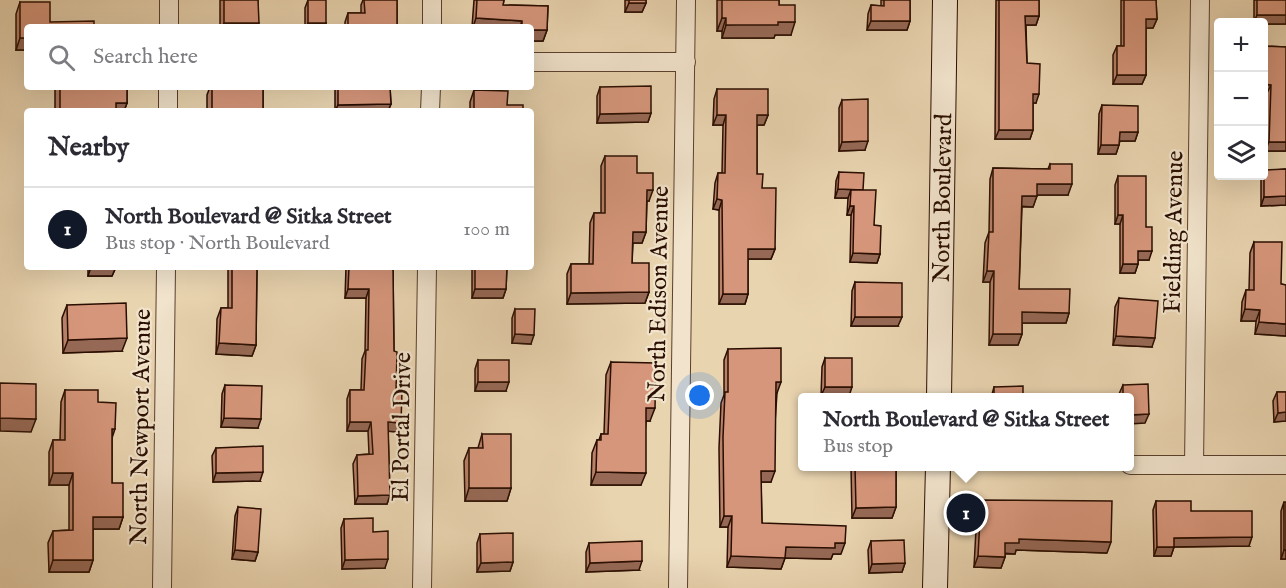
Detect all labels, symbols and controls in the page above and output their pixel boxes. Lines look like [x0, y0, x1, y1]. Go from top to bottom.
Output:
map controls [1214, 18, 1268, 180]
button: + [1214, 18, 1268, 72]
search box [24, 24, 534, 90]
icon: search [45, 41, 78, 74]
text: Search here [93, 43, 198, 71]
button: − [1214, 72, 1268, 126]
street label: North Boulevard [927, 113, 960, 283]
button: layers [1214, 126, 1268, 180]
text: Nearby [48, 131, 129, 164]
street label: Fielding Avenue [1158, 150, 1191, 314]
street label: North Edison Avenue [642, 186, 677, 403]
text: North Boulevard @ Sitka Street [105, 203, 392, 231]
text: 1 [64, 217, 71, 242]
text: 100 m [463, 217, 510, 242]
text: Bus stop · North Boulevard [105, 231, 330, 256]
street label: North Newport Avenue [124, 309, 159, 545]
street label: El Portal Drive [386, 352, 419, 502]
your location [685, 381, 714, 410]
popup [798, 393, 1134, 471]
text: North Boulevard @ Sitka Street [823, 406, 1109, 434]
text: Bus stop [823, 434, 893, 459]
pin: 1 [946, 490, 986, 536]

